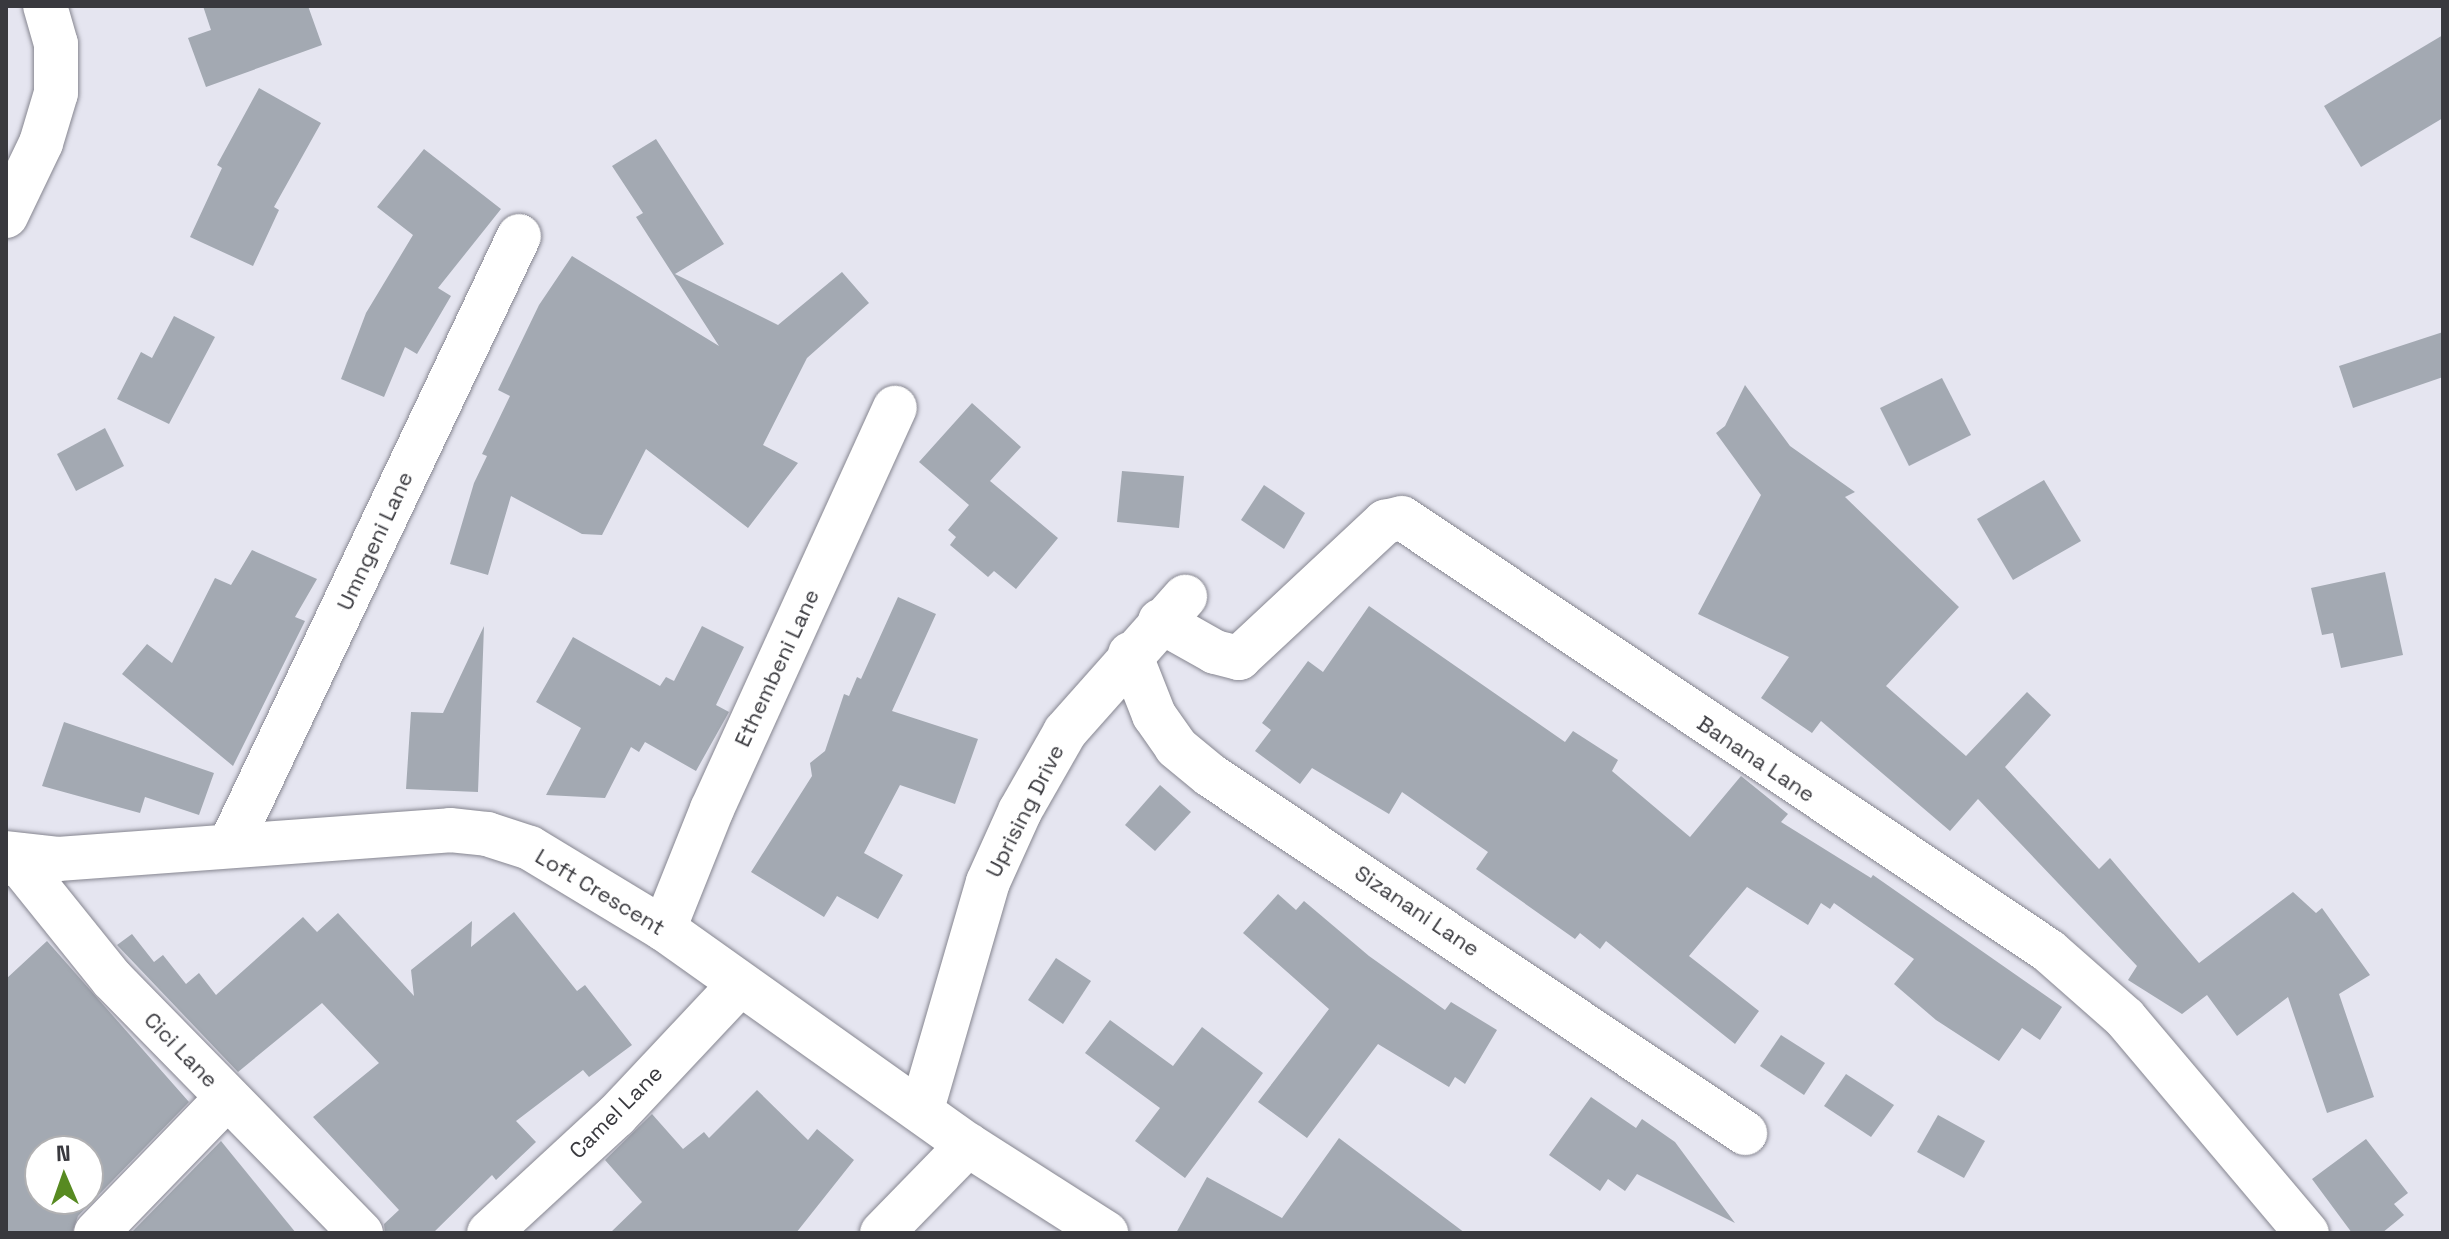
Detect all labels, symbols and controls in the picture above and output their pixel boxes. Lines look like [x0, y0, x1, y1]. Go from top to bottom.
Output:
street label: Umngeni Lane [331, 467, 419, 615]
street label: Ethembeni Lane [729, 585, 825, 751]
street label: Banana Lane [1692, 710, 1820, 808]
street label: Uprising Drive [980, 740, 1070, 882]
street label: Loft Crescent [530, 843, 670, 941]
street label: Sizanani Lane [1350, 860, 1484, 962]
street label: Cici Lane [139, 1007, 223, 1093]
street label: Camel Lane [564, 1060, 668, 1164]
north arrow [24, 1135, 104, 1215]
text: N [55, 1139, 71, 1167]

